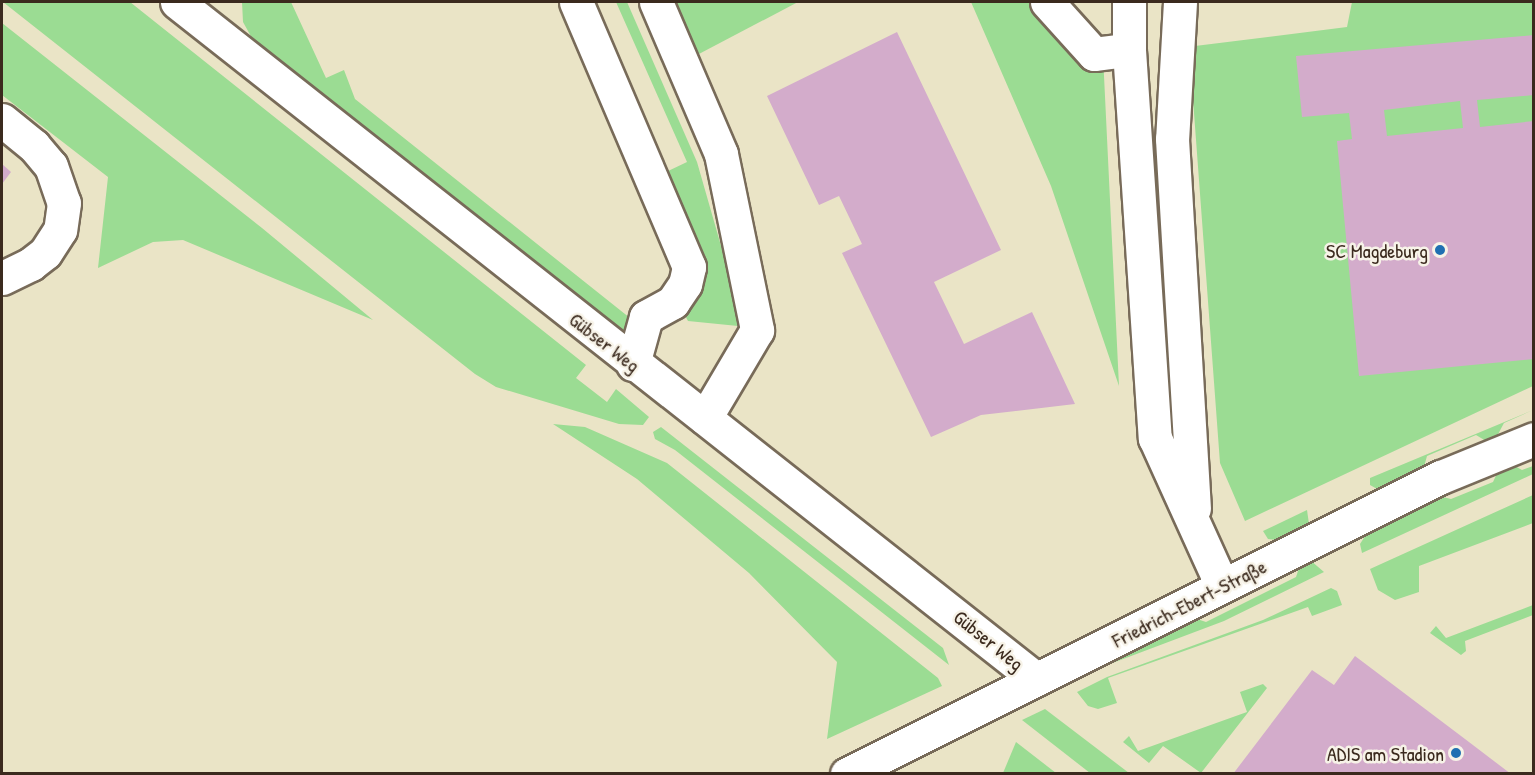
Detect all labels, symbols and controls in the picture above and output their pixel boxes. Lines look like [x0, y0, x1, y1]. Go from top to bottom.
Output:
place label: SC Magdeburg [1326, 238, 1428, 262]
marker: SC Magdeburg [1433, 243, 1447, 257]
street label: Gübser Weg [565, 307, 645, 377]
street label: Friedrich-Ebert-Straße [1108, 554, 1270, 652]
street label: Gübser Weg [949, 605, 1029, 675]
place label: ADIS am Stadion [1327, 741, 1444, 765]
marker: ADIS am Stadion [1449, 746, 1463, 760]

